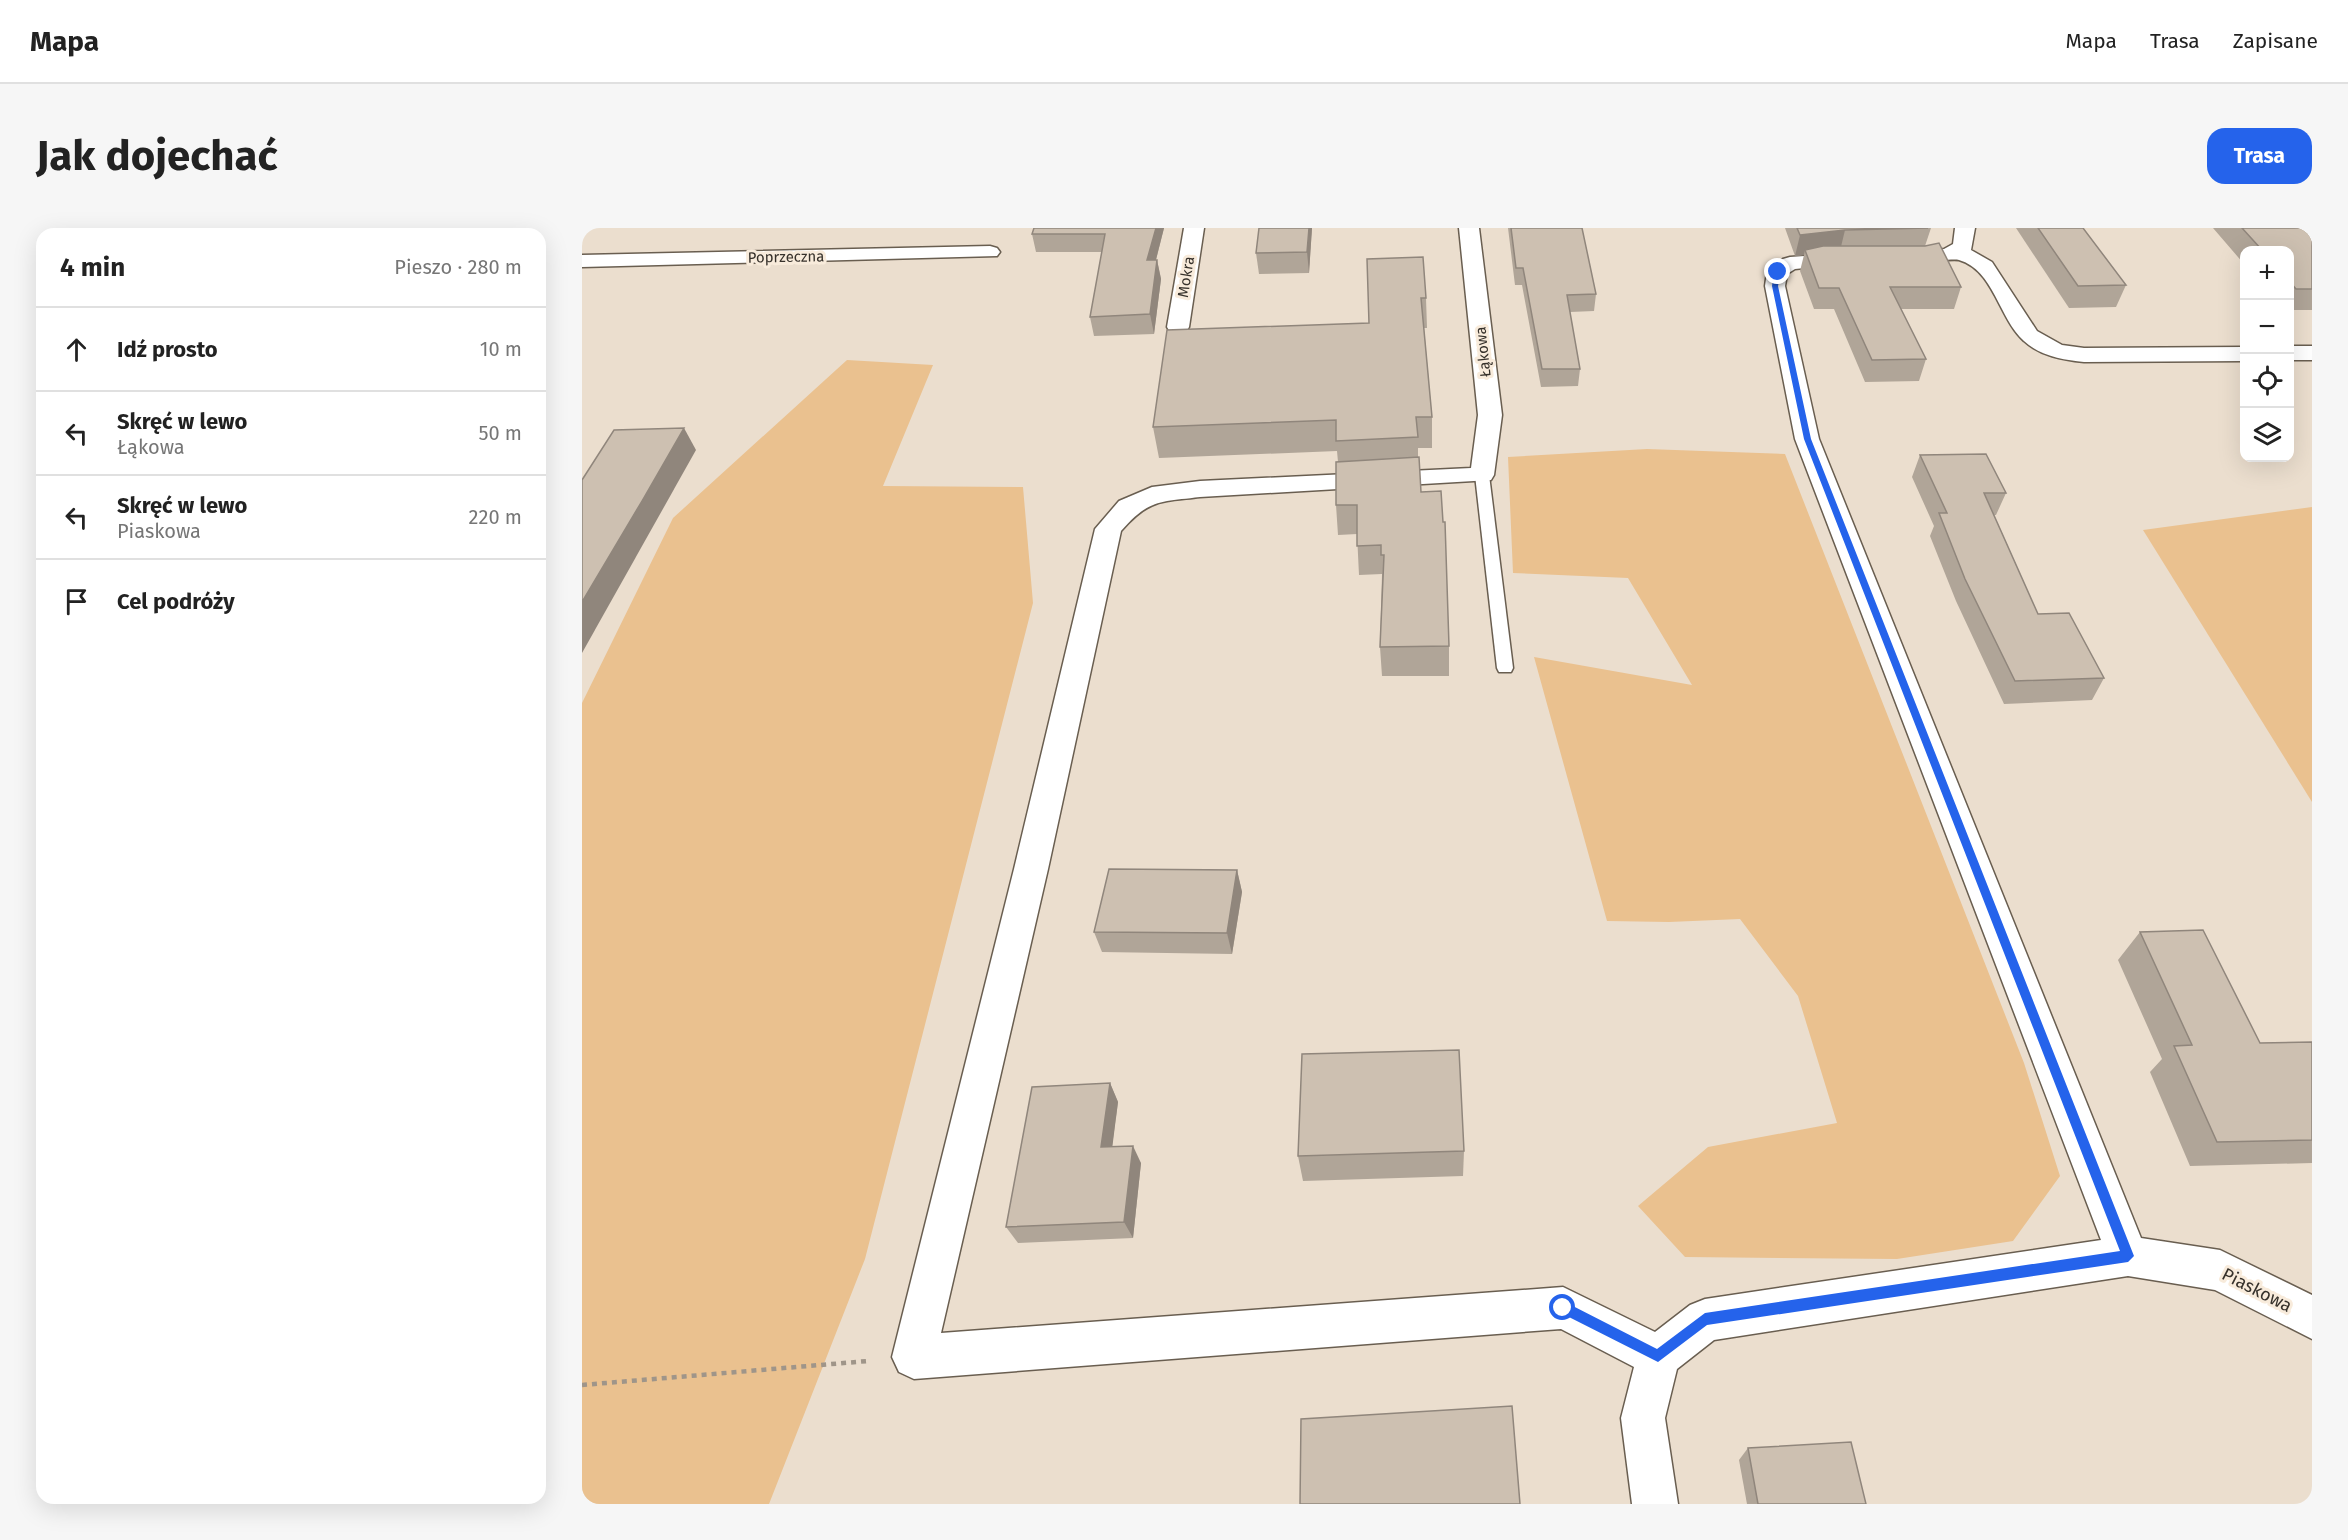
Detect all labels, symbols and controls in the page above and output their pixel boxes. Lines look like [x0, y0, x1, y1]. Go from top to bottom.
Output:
text: Mapa [30, 25, 99, 58]
text: Mapa [2065, 28, 2117, 54]
text: Trasa [2150, 28, 2200, 54]
text: Zapisane [2233, 28, 2318, 54]
button: Trasa [2207, 128, 2312, 184]
text: Jak dojechać [36, 131, 278, 181]
map controls [2240, 246, 2294, 462]
button: + [2240, 246, 2294, 300]
street label: Poprzeczna [747, 247, 825, 267]
text: 4 min [60, 252, 125, 283]
text: Pieszo · 280 m [394, 255, 522, 279]
street label: Mokra [1174, 255, 1198, 299]
route end [1764, 258, 1790, 284]
button: − [2240, 300, 2294, 354]
street label: Łąkowa [1471, 326, 1495, 378]
icon: ahead [60, 333, 93, 366]
text: Idź prosto [117, 336, 218, 363]
text: 10 m [480, 337, 522, 361]
button: locate [2240, 354, 2294, 408]
text: Skręć w lewo [117, 408, 247, 435]
button: layers [2240, 408, 2294, 462]
icon: left [60, 417, 93, 450]
text: 50 m [478, 421, 522, 445]
text: Łąkowa [117, 435, 185, 459]
text: Skręć w lewo [117, 492, 247, 519]
icon: left [60, 501, 93, 534]
text: 220 m [469, 505, 522, 529]
text: Piaskowa [117, 519, 201, 543]
icon: arrive [60, 585, 93, 618]
text: Cel podróży [117, 588, 235, 615]
street label: Piaskowa [2218, 1263, 2296, 1317]
route start [1549, 1294, 1575, 1320]

